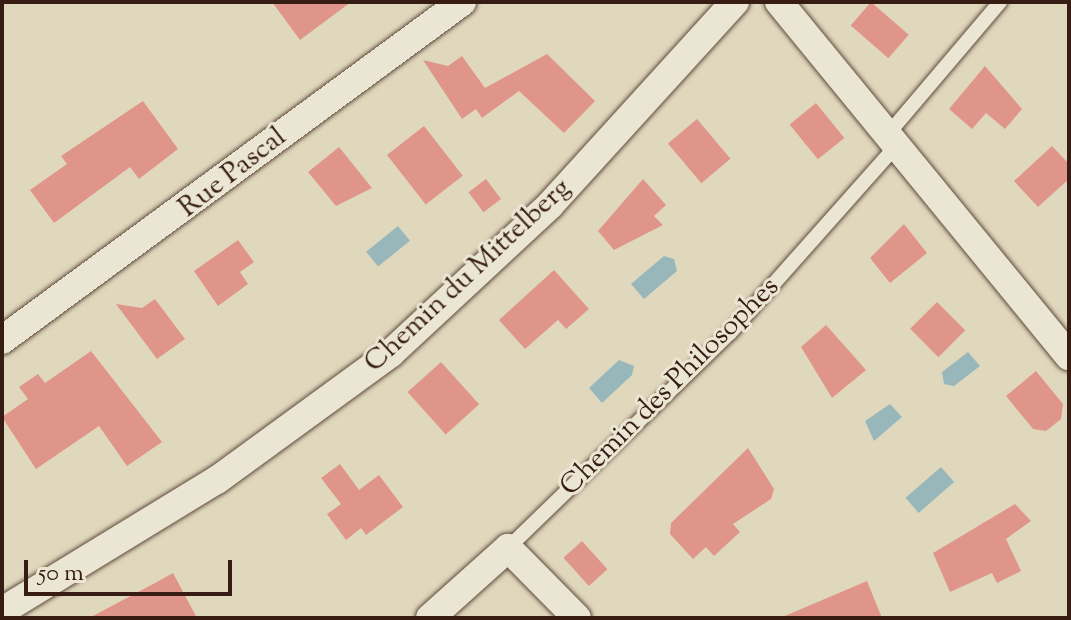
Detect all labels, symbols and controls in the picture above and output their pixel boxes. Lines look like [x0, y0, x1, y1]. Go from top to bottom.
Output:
street label: Rue Pascal [173, 121, 293, 225]
street label: Chemin du Mittelberg [358, 172, 578, 380]
street label: Chemin des Philosophes [554, 271, 786, 503]
scale bar [28, 544, 236, 594]
text: 50 m [38, 557, 84, 591]

